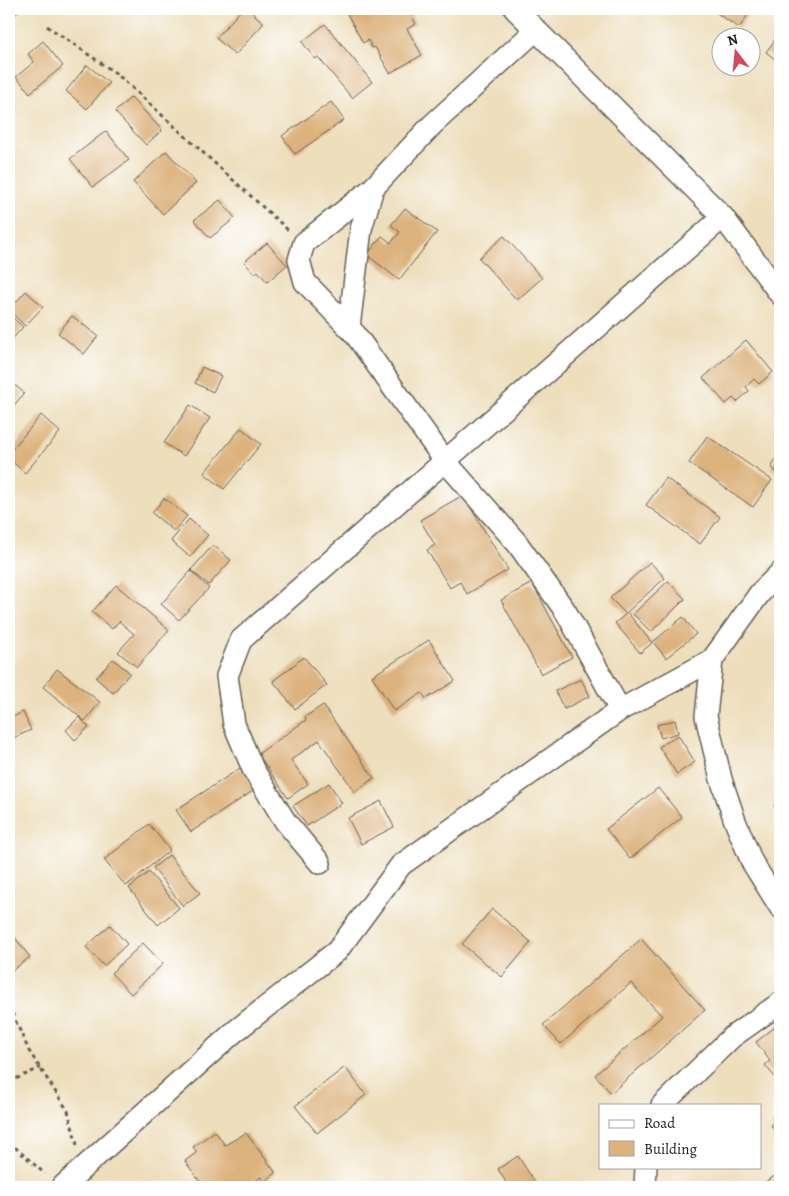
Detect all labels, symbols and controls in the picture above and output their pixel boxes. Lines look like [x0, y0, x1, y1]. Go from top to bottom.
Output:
north arrow [712, 28, 762, 78]
text: N [725, 29, 740, 51]
legend [599, 1104, 762, 1168]
text: Road [644, 1113, 676, 1133]
text: Building [644, 1139, 697, 1159]

